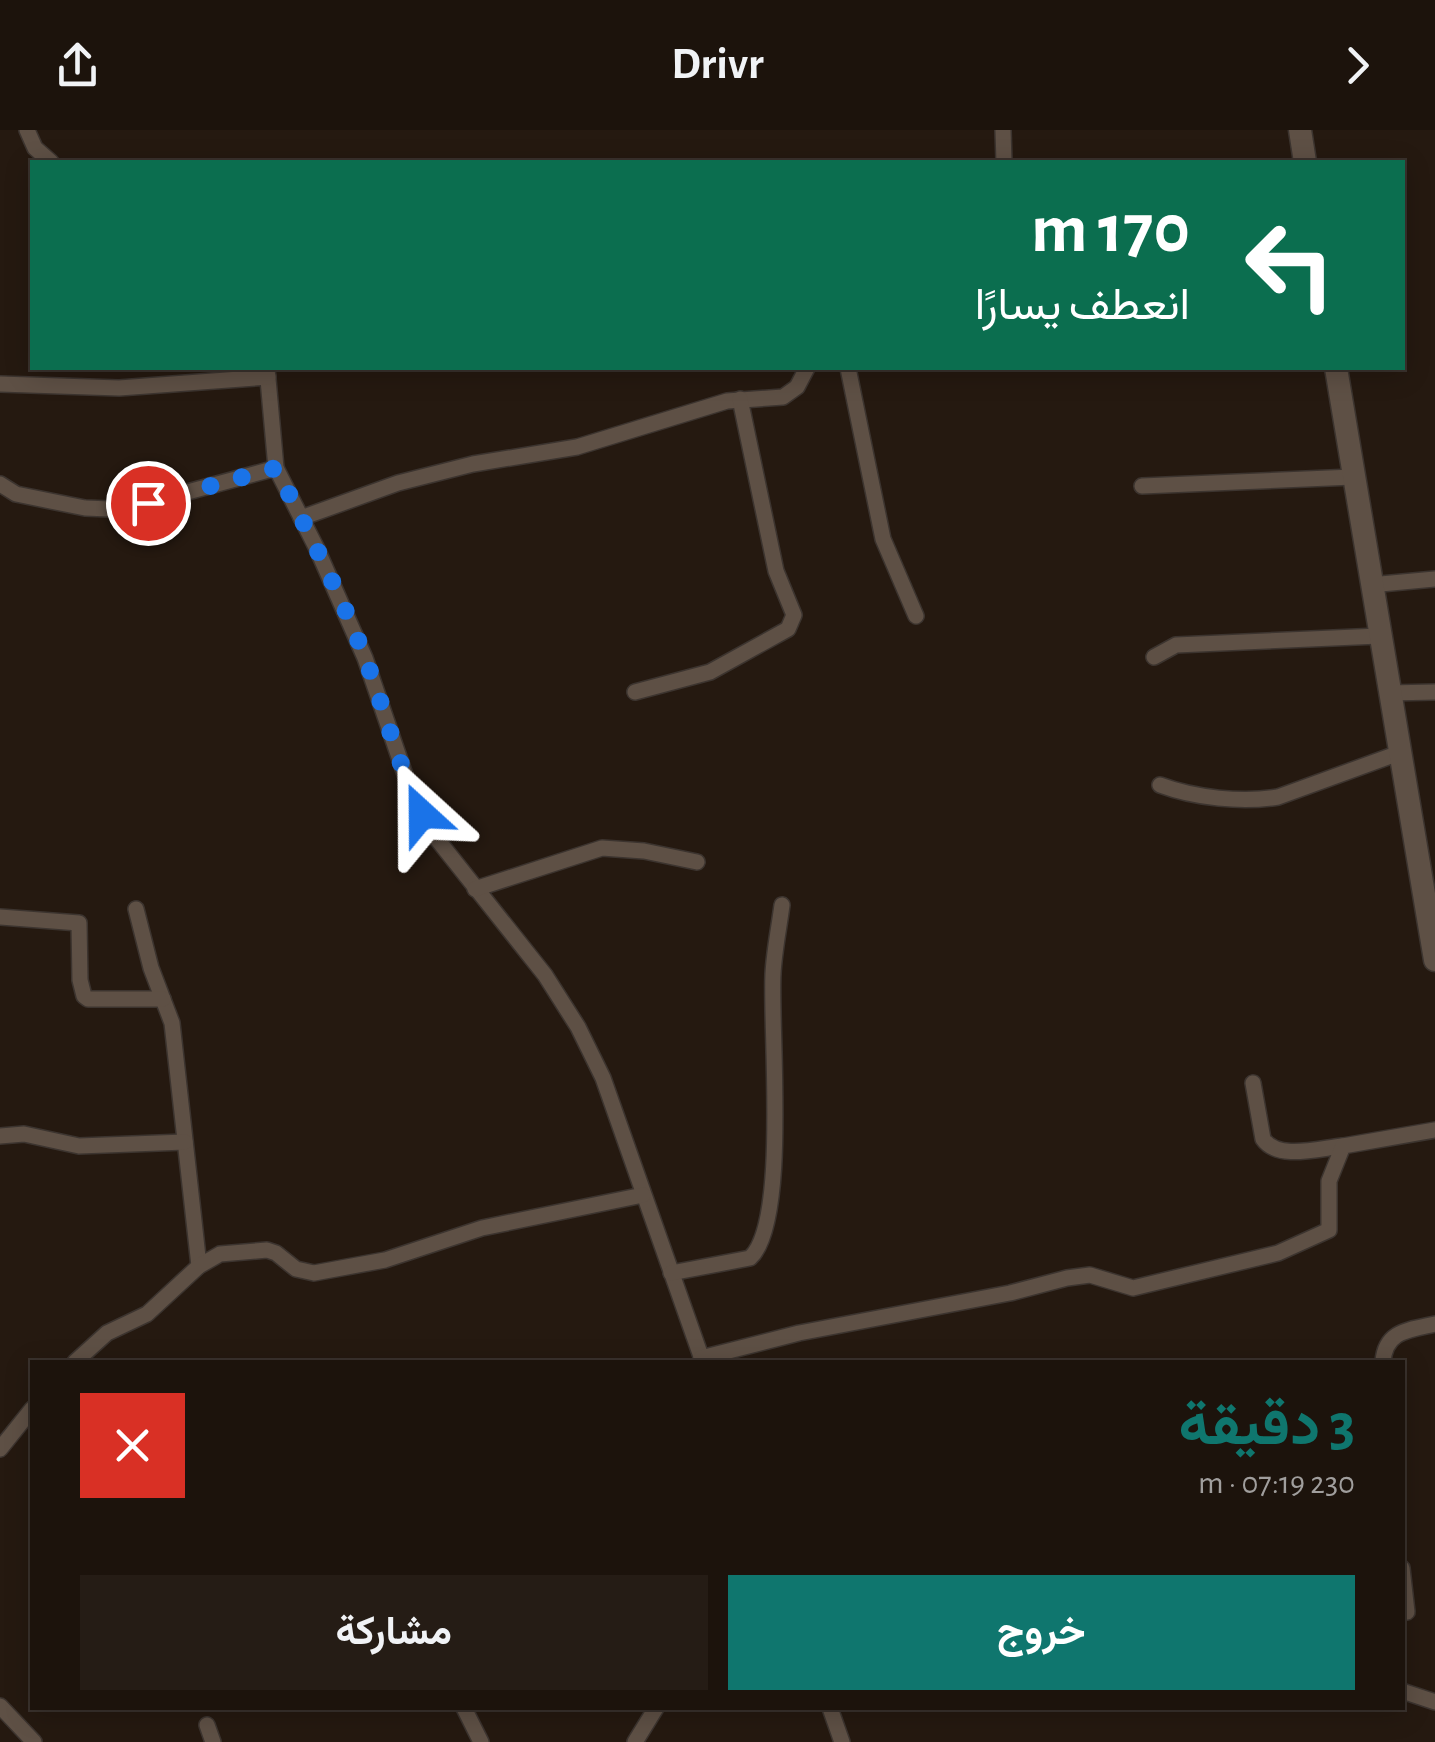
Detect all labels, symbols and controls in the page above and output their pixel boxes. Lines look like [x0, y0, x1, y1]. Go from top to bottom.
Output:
icon: share [50, 38, 105, 93]
icon: forward [1330, 38, 1385, 93]
text: Drivr [671, 42, 764, 87]
text: 170 m [1031, 195, 1190, 265]
icon: left [1225, 200, 1355, 330]
text: انعطف يسارًا [975, 283, 1190, 328]
pin [106, 461, 191, 546]
icon: arrive [121, 476, 176, 531]
position arrow [370, 762, 474, 866]
button: close [80, 1393, 185, 1498]
text: 3 دقيقة [1179, 1396, 1355, 1456]
text: 230 m · 07:19 [1198, 1467, 1355, 1499]
button: مشاركة [80, 1575, 708, 1690]
button: خروج [728, 1575, 1355, 1690]

